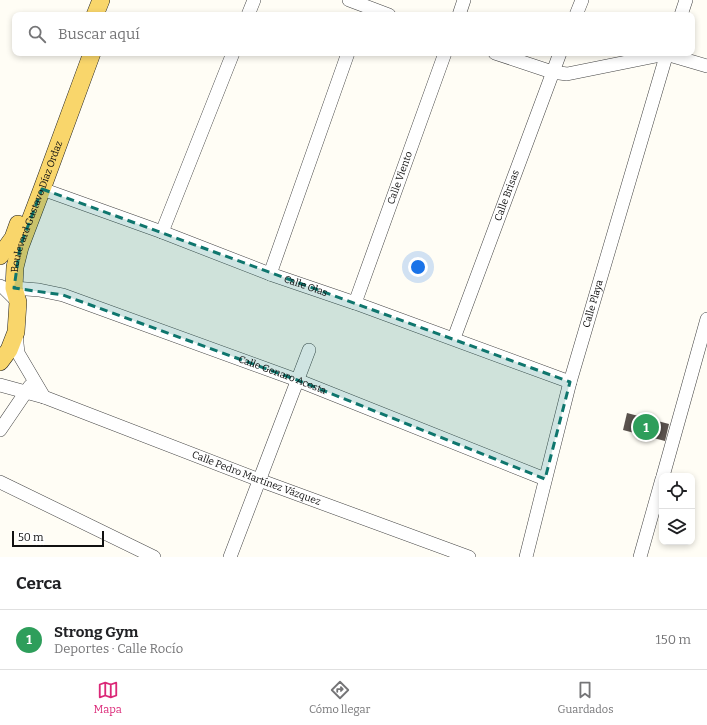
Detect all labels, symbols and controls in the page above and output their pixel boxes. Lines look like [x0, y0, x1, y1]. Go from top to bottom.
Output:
search box [12, 12, 695, 56]
icon: search [26, 23, 48, 45]
text: Buscar aquí [58, 25, 140, 43]
street label: Boulevard Gustavo Díaz Ordaz [9, 139, 65, 273]
street label: Calle Viento [385, 149, 415, 206]
street label: Calle Brisas [492, 168, 522, 223]
your location [408, 257, 428, 277]
street label: Calle Olas [282, 273, 329, 299]
street label: Calle Playa [580, 278, 606, 329]
street label: Calle Genaro Acosta [237, 353, 328, 397]
pin: 1 [633, 412, 659, 442]
street label: Calle Pedro Martínez Vázquez [190, 449, 323, 508]
map controls [659, 473, 695, 545]
button: locate [659, 473, 695, 509]
button: layers [659, 509, 695, 545]
scale bar [12, 529, 104, 548]
text: 50 m [18, 531, 44, 544]
text: Cerca [16, 573, 61, 594]
text: Strong Gym [54, 623, 138, 641]
text: 1 [26, 632, 32, 647]
text: 150 m [655, 632, 691, 647]
text: Deportes · Calle Rocío [54, 641, 183, 656]
tab: Mapa [94, 679, 122, 716]
tab: Cómo llegar [309, 679, 370, 716]
tab: Guardados [558, 679, 613, 716]

